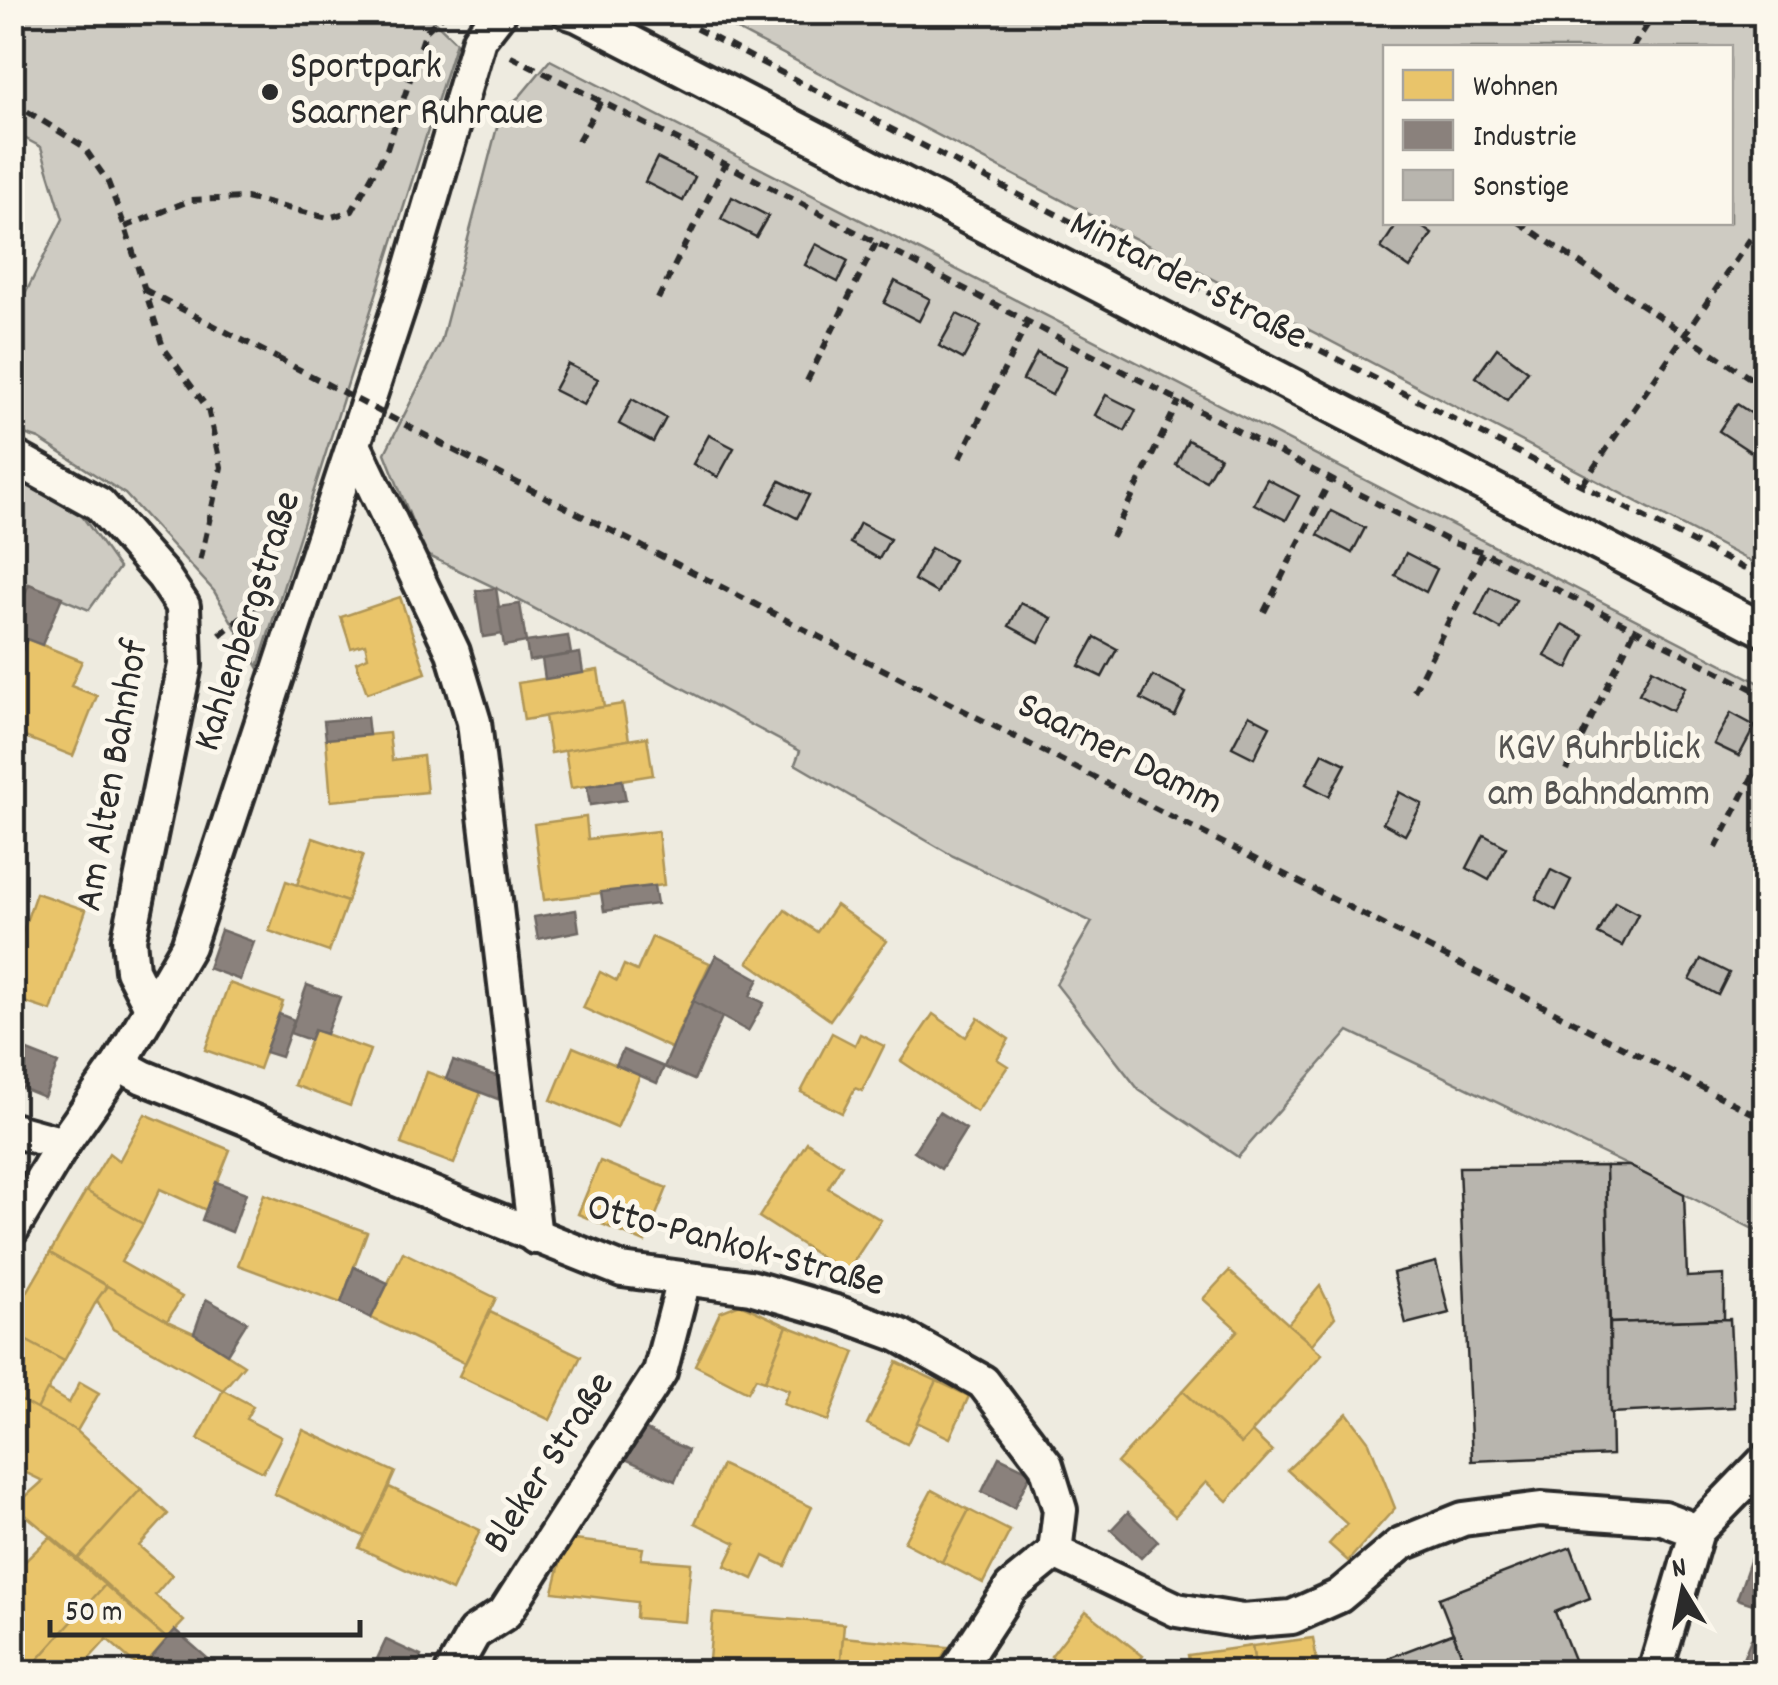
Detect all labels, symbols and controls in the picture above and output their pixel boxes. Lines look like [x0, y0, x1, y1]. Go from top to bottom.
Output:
place label: Sportpark Saarner Ruhraue [290, 41, 544, 144]
legend [1383, 45, 1733, 225]
text: Wohnen [1473, 68, 1558, 111]
marker: Sportpark Saarner Ruhraue [259, 81, 281, 103]
text: Industrie [1473, 118, 1577, 161]
text: Sonstige [1473, 168, 1569, 211]
street label: Mintarder Straße [1058, 198, 1316, 368]
street label: Kahlenbergstraße [181, 485, 319, 759]
street label: Am Alten Bahnhof [63, 635, 167, 916]
street label: Saarner Damm [1006, 680, 1232, 832]
park label: KGV Ruhrblick am Bahndamm [1488, 722, 1710, 825]
street label: Otto-Pankok-Straße [580, 1181, 890, 1315]
street label: Bleker Straße [471, 1362, 631, 1566]
north arrow [1633, 1540, 1733, 1640]
text: N [1669, 1549, 1690, 1591]
scale bar [50, 1575, 360, 1637]
text: 50 m [65, 1593, 123, 1636]

